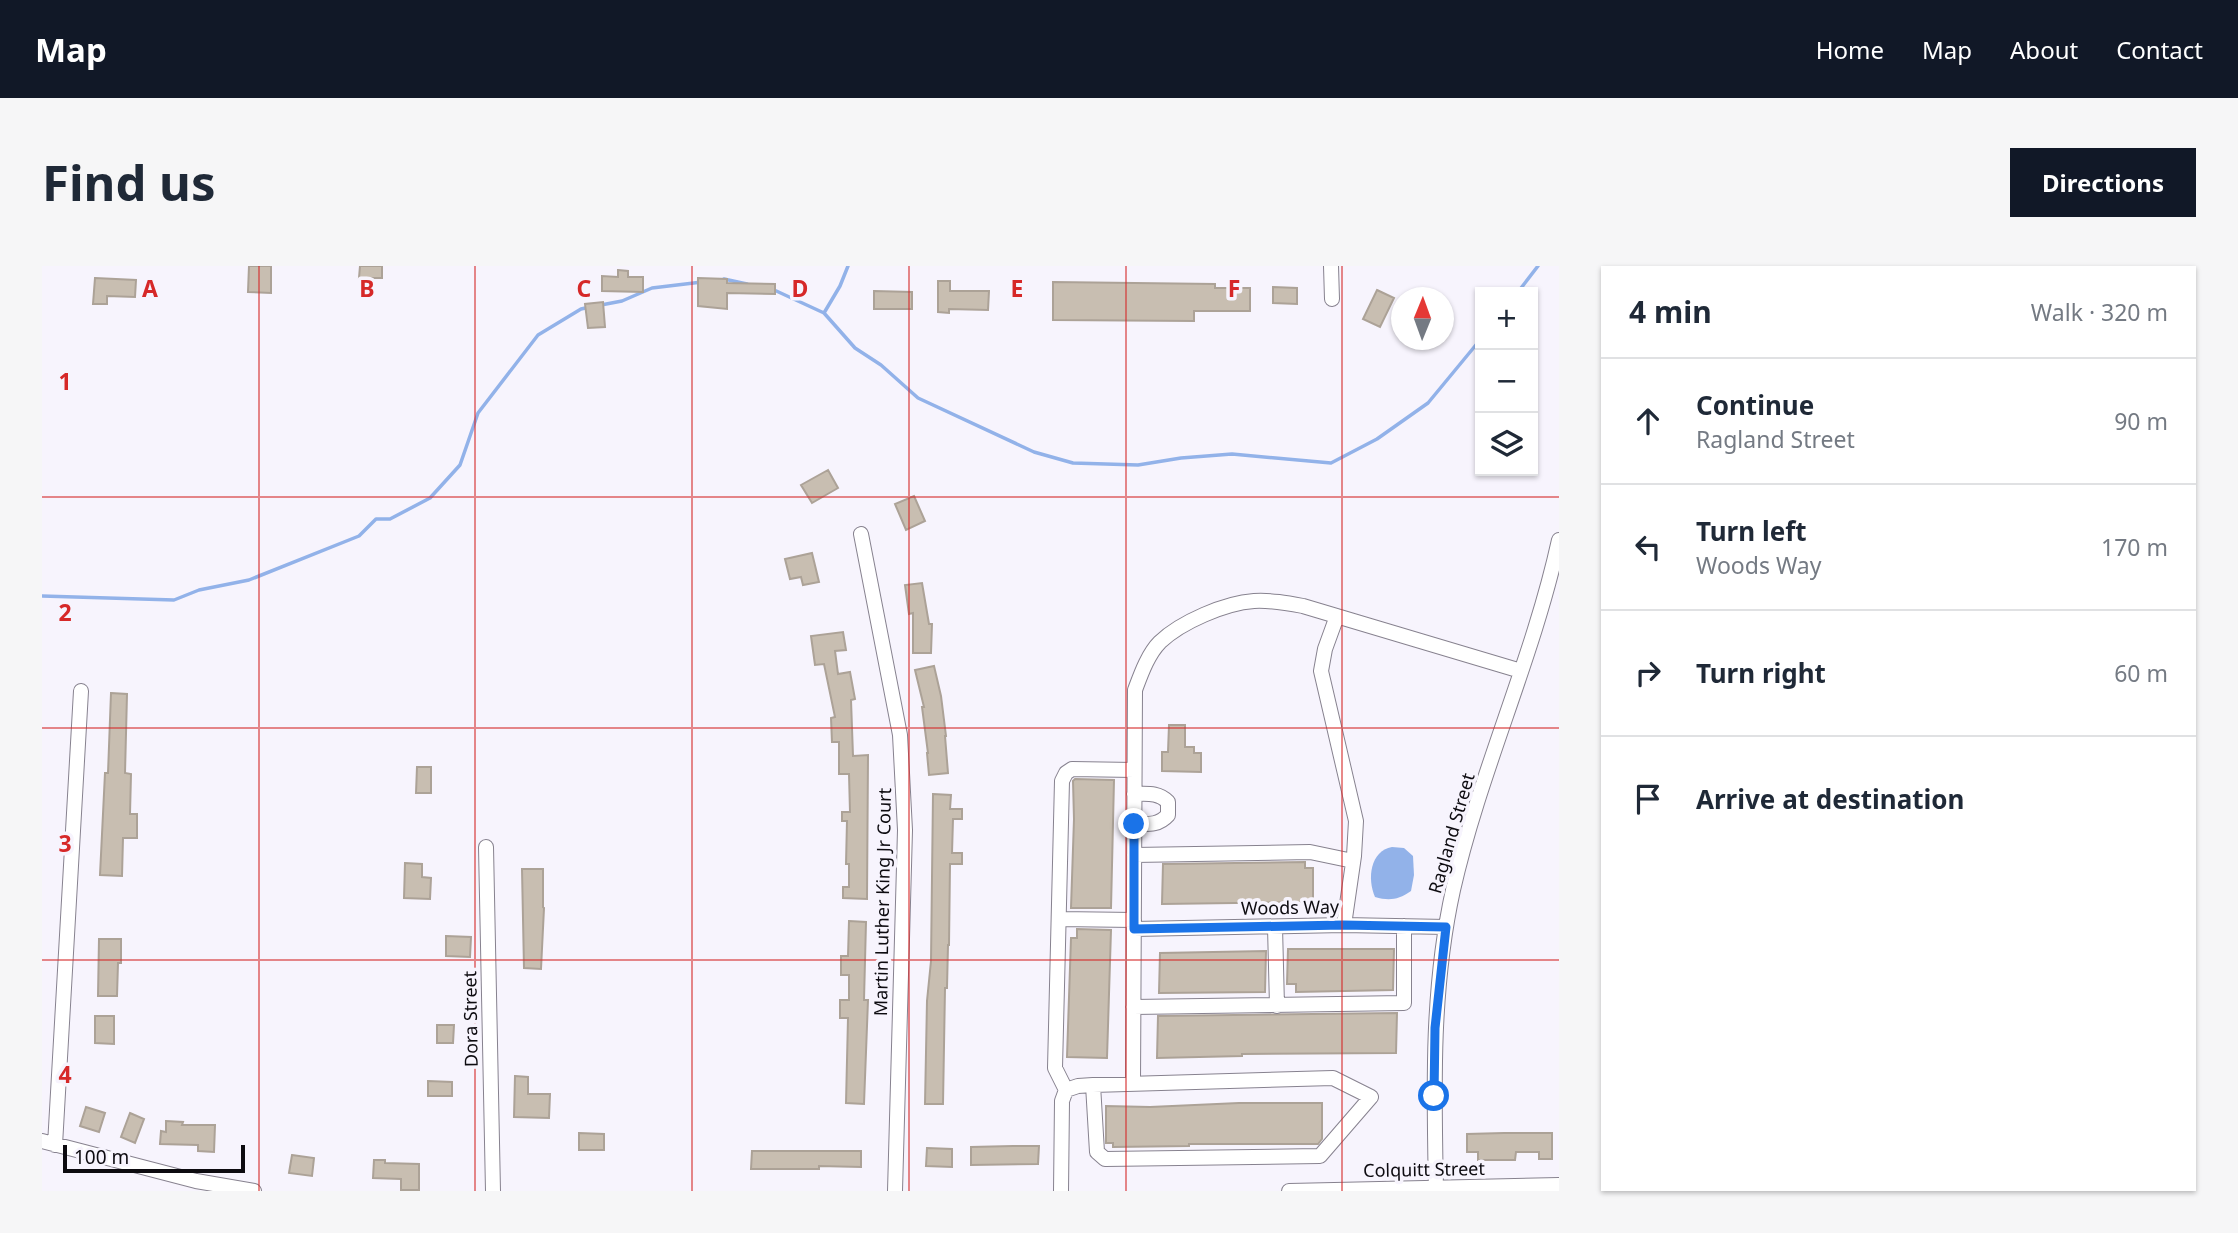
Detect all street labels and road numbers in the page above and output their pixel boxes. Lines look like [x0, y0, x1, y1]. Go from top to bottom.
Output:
street label: Ragland Street [1422, 770, 1480, 896]
street label: Martin Luther King Jr Court [868, 787, 896, 1016]
street label: Woods Way [1241, 894, 1340, 920]
street label: Dora Street [457, 970, 483, 1067]
street label: Colquitt Street [1363, 1156, 1486, 1182]

